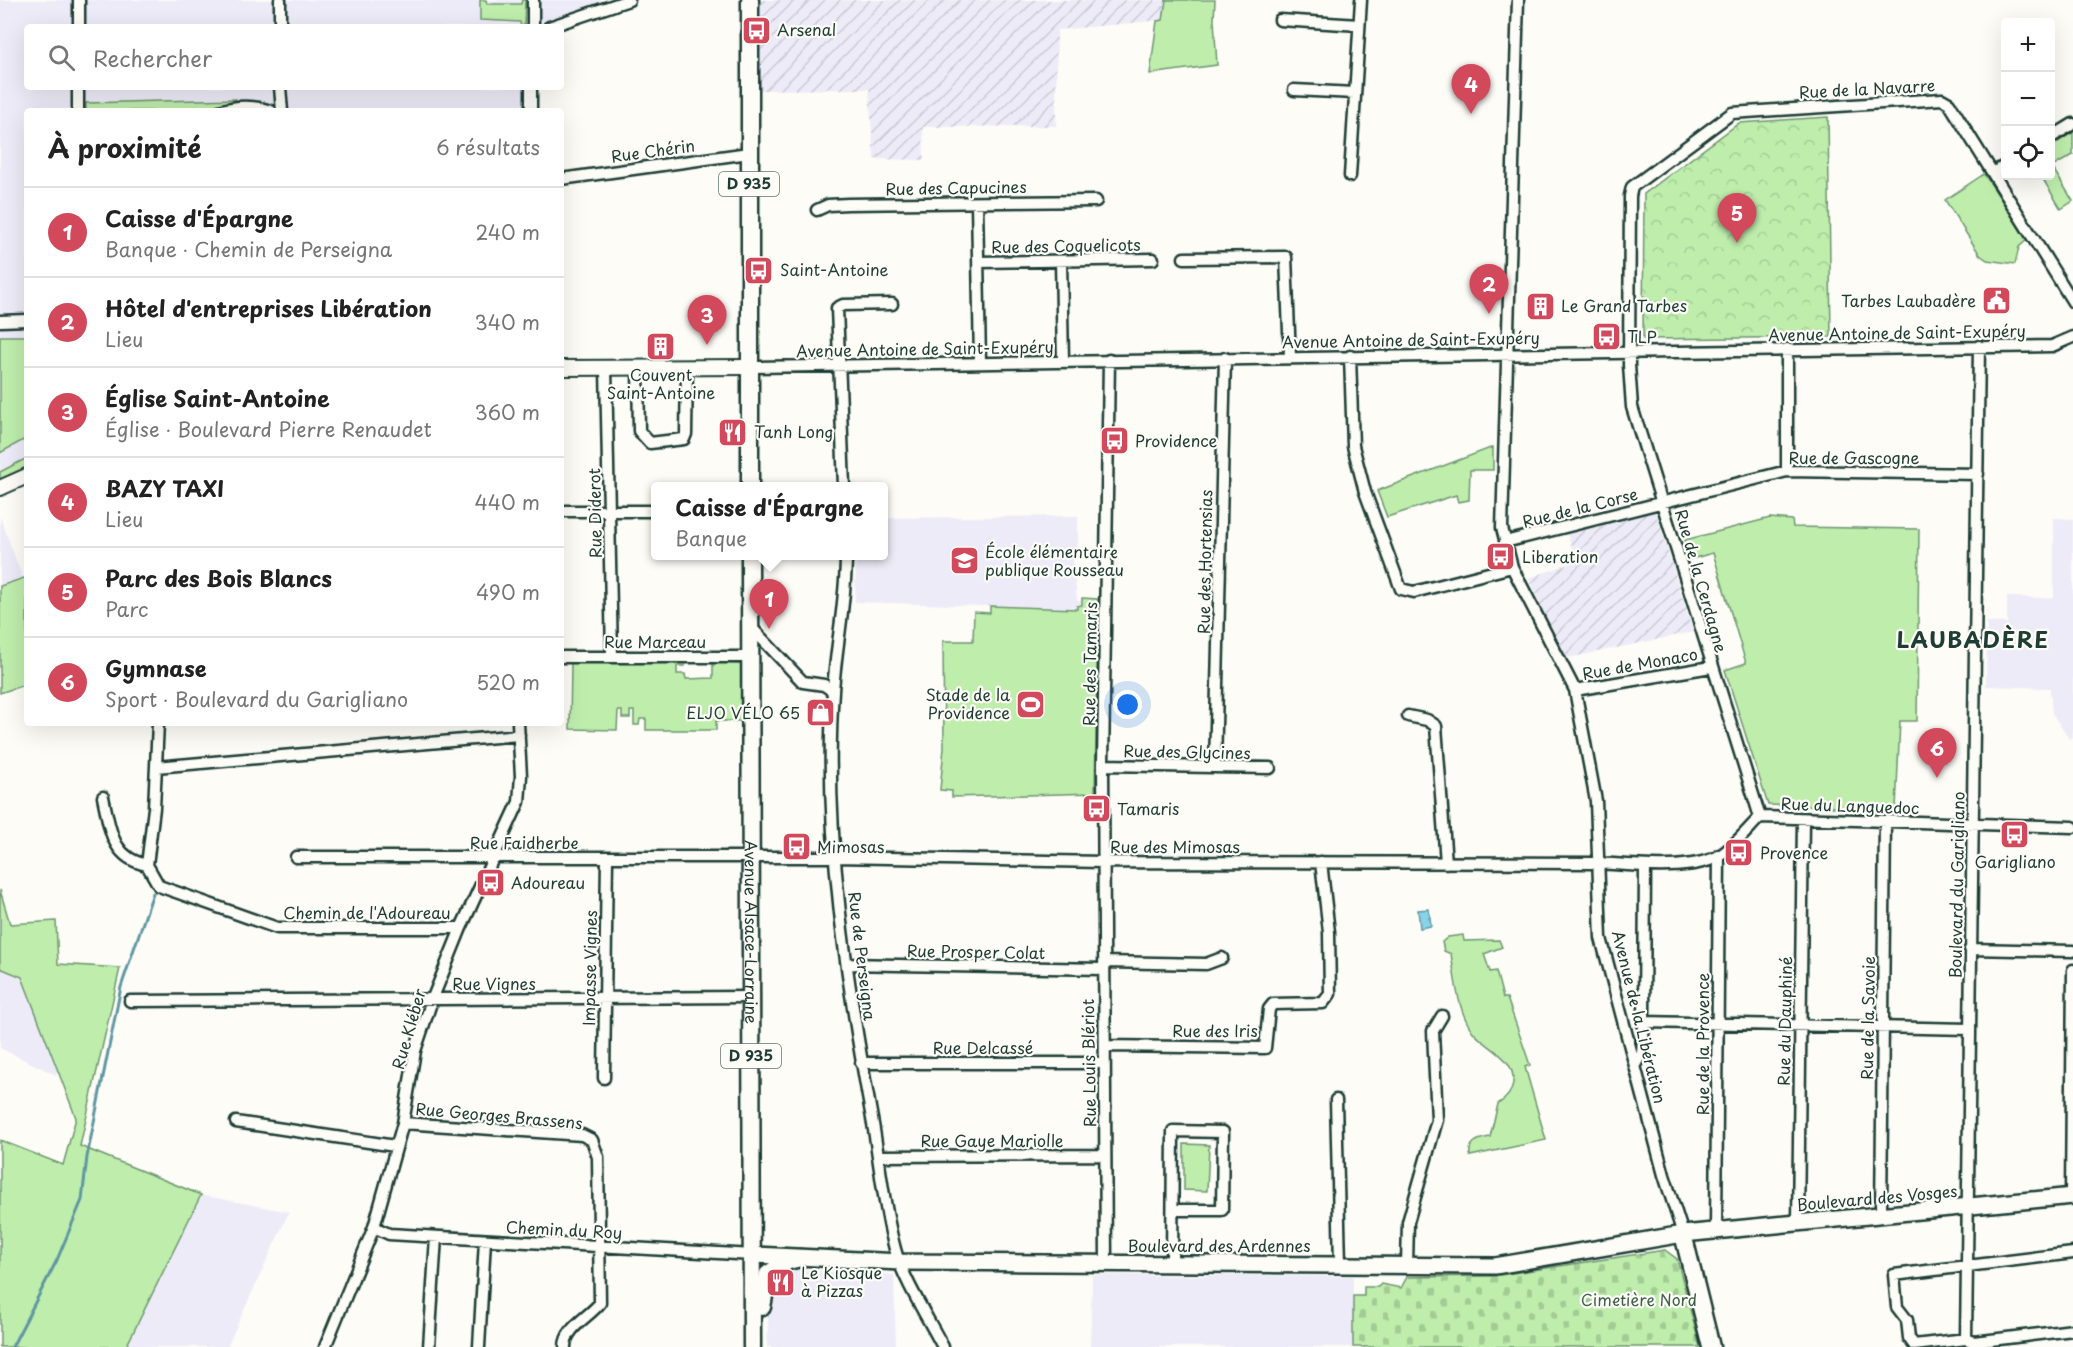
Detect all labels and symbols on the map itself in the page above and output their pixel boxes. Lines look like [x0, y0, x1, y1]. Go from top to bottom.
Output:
bus stop icon: Arsenal [740, 14, 772, 46]
place label: Arsenal [777, 17, 836, 41]
pin: 4 [1452, 64, 1490, 114]
street label: Rue de la Navarre [1798, 72, 1936, 104]
street label: Rue Chérin [609, 132, 696, 168]
road number: D 935 [719, 172, 779, 196]
street label: Rue des Capucines [885, 174, 1027, 200]
pin: 5 [1718, 194, 1756, 243]
street label: Rue des Coquelicots [991, 232, 1141, 258]
bus stop icon: Saint-Antoine [743, 254, 775, 286]
place label: Saint-Antoine [780, 257, 889, 281]
pin: 2 [1470, 264, 1508, 314]
public building icon: Tarbes Laubadère [1981, 285, 2013, 317]
place label: Tarbes Laubadère [1841, 288, 1976, 312]
building icon: Le Grand Tarbes [1524, 290, 1556, 322]
place label: Le Grand Tarbes [1561, 293, 1687, 317]
pin: 3 [688, 296, 726, 345]
street label: Avenue Antoine de Saint-Exupéry [1768, 318, 2026, 346]
bus stop icon: TLP [1590, 321, 1622, 353]
place label: TLP [1627, 324, 1657, 348]
street label: Avenue Antoine de Saint-Exupéry [1282, 325, 1540, 353]
building icon: Couvent Saint-Antoine [645, 331, 677, 363]
street label: Avenue Antoine de Saint-Exupéry [796, 334, 1054, 362]
place label: Couvent Saint-Antoine [607, 362, 715, 404]
restaurant icon: Tanh Long [717, 416, 749, 448]
place label: Tanh Long [754, 419, 833, 443]
bus stop icon: Providence [1098, 425, 1130, 457]
place label: Providence [1135, 428, 1218, 452]
street label: Rue de Gascogne [1789, 445, 1919, 469]
street label: Rue Diderot [581, 467, 607, 558]
street label: Rue de la Corse [1520, 481, 1640, 533]
street label: Rue des Hortensias [1191, 489, 1217, 634]
street label: Rue de la Cerdagne [1670, 506, 1734, 655]
place label: École élémentaire publique Rousseau [985, 539, 1124, 581]
bus stop icon: Liberation [1485, 541, 1517, 573]
place label: Liberation [1522, 544, 1598, 568]
school or university icon: École élémentaire publique Rousseau [948, 545, 980, 577]
pin: 1 [750, 580, 788, 629]
street label: Rue des Tamaris [1076, 602, 1102, 726]
district label: LAUBADÈRE [1896, 622, 2050, 655]
street label: Rue Marceau [604, 629, 706, 653]
street label: Rue de Monaco [1580, 641, 1699, 685]
place label: Stade de la Providence [925, 682, 1010, 724]
sports icon: Stade de la Providence [1015, 688, 1047, 720]
your location [1113, 690, 1142, 719]
shop icon: ELJO VÉLO 65 [805, 697, 837, 729]
place label: ELJO VÉLO 65 [686, 700, 800, 724]
pin: 6 [1918, 728, 1956, 778]
street label: Rue des Glycines [1123, 738, 1251, 764]
street label: Rue du Languedoc [1780, 791, 1920, 819]
street label: Boulevard du Garigliano [1942, 791, 1970, 979]
bus stop icon: Tamaris [1080, 793, 1112, 825]
place label: Tamaris [1117, 796, 1179, 820]
bus stop icon: Garigliano [1999, 818, 2031, 850]
street label: Rue Faidherbe [470, 830, 578, 854]
bus stop icon: Mimosas [780, 831, 812, 863]
place label: Mimosas [817, 834, 884, 858]
street label: Rue des Mimosas [1110, 834, 1240, 858]
bus stop icon: Provence [1723, 837, 1755, 869]
street label: Avenue Alsace-Lorraine [740, 840, 764, 1024]
place label: Provence [1760, 840, 1828, 864]
place label: Garigliano [1974, 849, 2056, 873]
bus stop icon: Adoureau [474, 867, 506, 899]
place label: Adoureau [511, 870, 585, 894]
street label: Rue de Perseigna [843, 890, 883, 1022]
street label: Chemin de l'Adoureau [283, 900, 451, 924]
street label: Impasse Vignes [576, 910, 602, 1026]
street label: Avenue de la Libération [1607, 928, 1673, 1106]
street label: Rue Prosper Colat [907, 938, 1046, 964]
street label: Rue du Dauphiné [1771, 956, 1797, 1086]
street label: Rue de la Savoie [1854, 956, 1880, 1080]
street label: Rue Vignes [452, 971, 536, 995]
street label: Rue de la Provence [1690, 973, 1714, 1115]
street label: Rue Kléber [385, 985, 431, 1072]
street label: Rue Louis Blériot [1075, 998, 1101, 1127]
street label: Rue des Iris [1172, 1018, 1258, 1042]
street label: Rue Delcassé [933, 1035, 1033, 1059]
road number: D 935 [721, 1044, 781, 1068]
street label: Rue Georges Brassens [415, 1096, 584, 1134]
street label: Rue Gaye Mariolle [921, 1128, 1064, 1152]
street label: Boulevard des Vosges [1795, 1178, 1958, 1216]
street label: Chemin du Roy [505, 1214, 623, 1244]
street label: Boulevard des Ardennes [1127, 1233, 1311, 1257]
place label: Le Kiosque à Pizzas [801, 1260, 882, 1302]
restaurant icon: Le Kiosque à Pizzas [764, 1266, 796, 1298]
park label: Cimetière Nord [1581, 1287, 1697, 1311]

